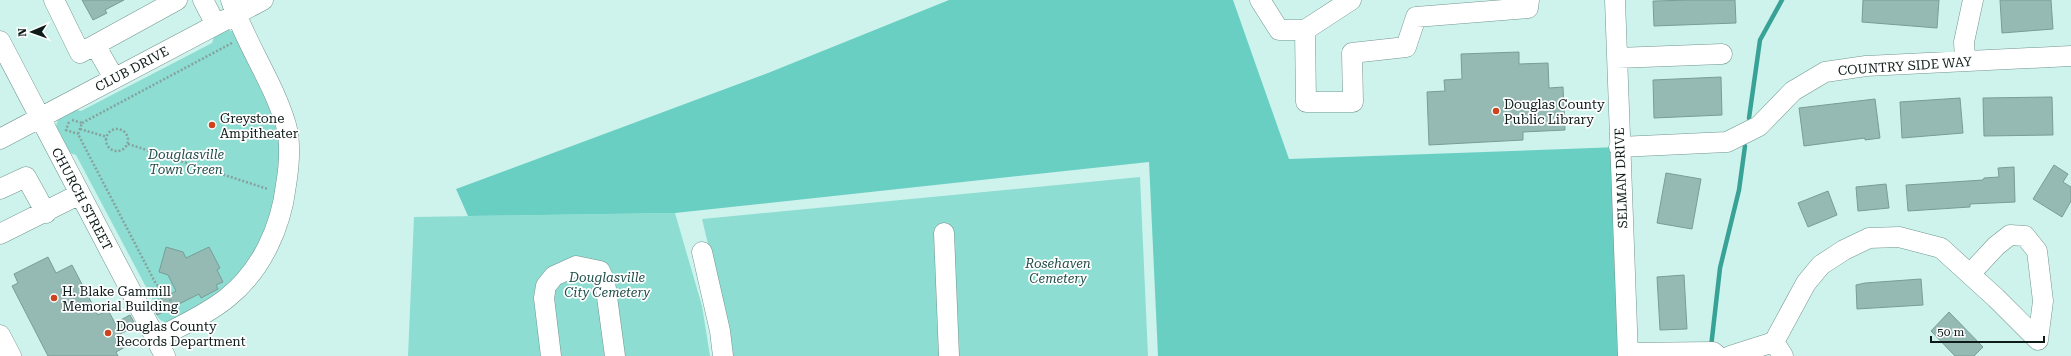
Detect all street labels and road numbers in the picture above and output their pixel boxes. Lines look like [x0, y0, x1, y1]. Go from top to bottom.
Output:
street label: CLUB DRIVE [93, 43, 171, 95]
street label: COUNTRY SIDE WAY [1837, 54, 1973, 78]
street label: SELMAN DRIVE [1612, 127, 1630, 229]
street label: CHURCH STREET [49, 145, 116, 253]

